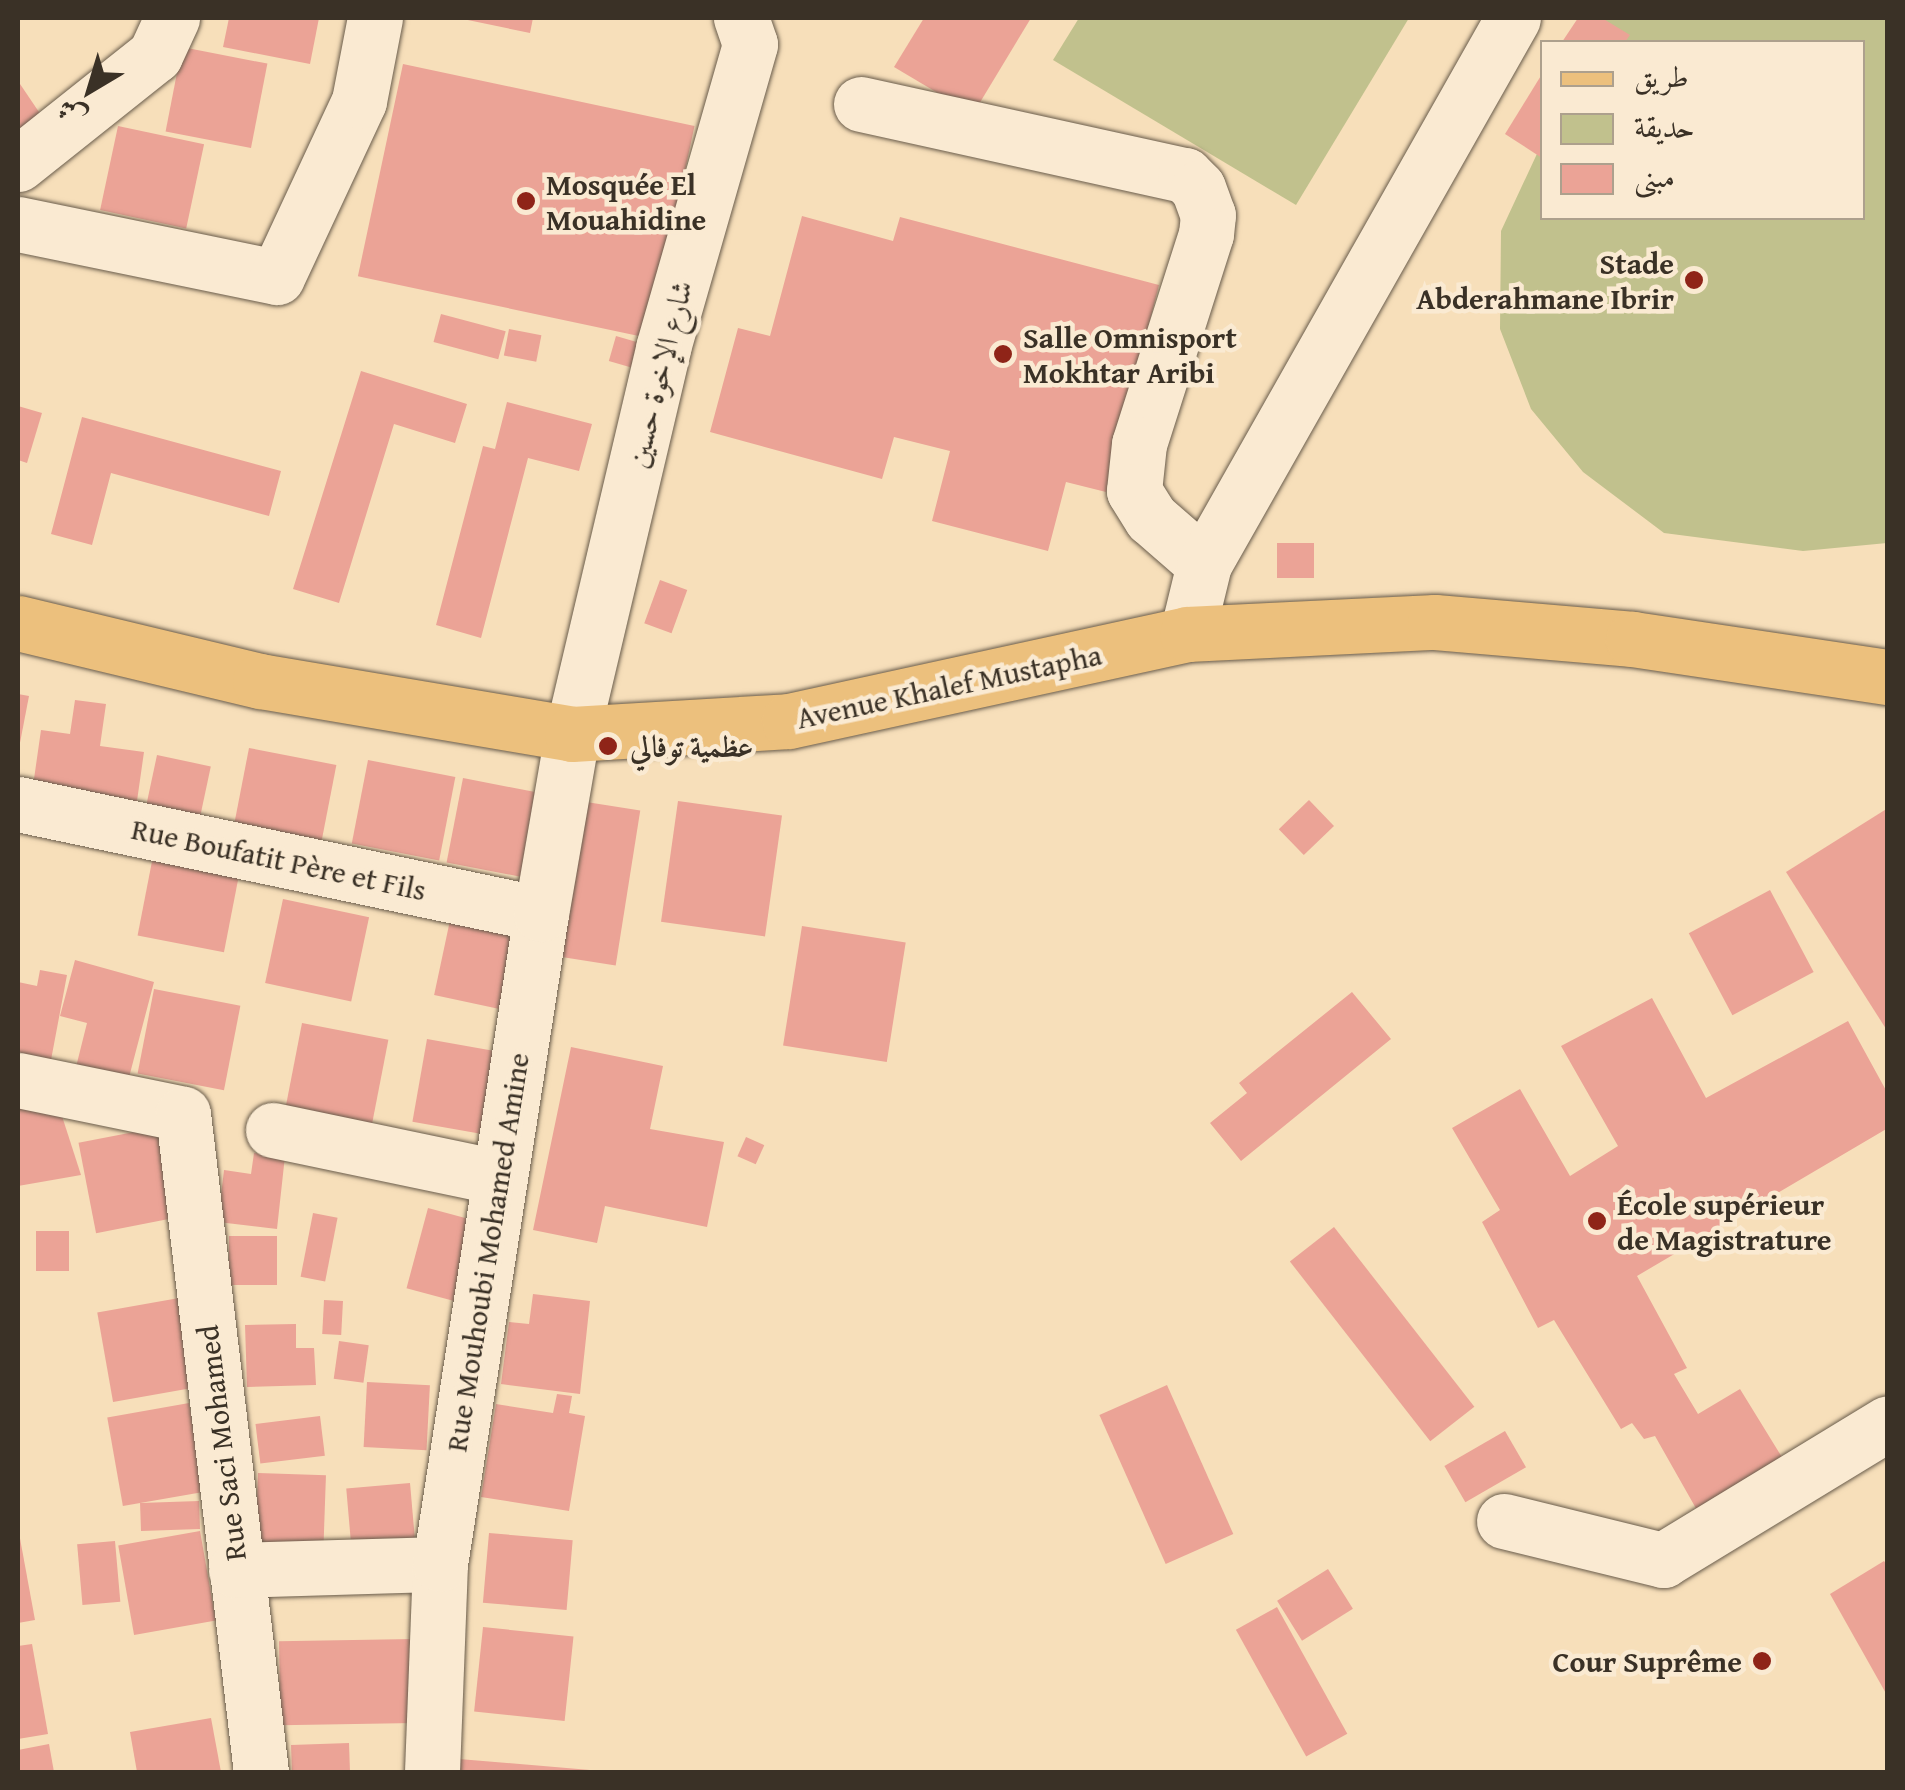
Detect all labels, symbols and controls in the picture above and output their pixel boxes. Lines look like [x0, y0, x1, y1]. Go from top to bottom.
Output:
north arrow [40, 40, 140, 140]
legend [1540, 40, 1865, 220]
text: طريق [1634, 54, 1689, 98]
text: ش [48, 89, 95, 139]
text: حديقة [1634, 104, 1695, 148]
text: مبنى [1634, 154, 1675, 198]
place label: Mosquée El Mouahidine [546, 166, 706, 236]
marker: Mosquée El Mouahidine [515, 190, 537, 212]
place label: Stade Abderahmane Ibrir [1416, 245, 1674, 316]
marker: Stade Abderahmane Ibrir [1683, 269, 1705, 291]
street label: شارع الإخوة حسين [618, 277, 700, 471]
place label: Salle Omnisport Mokhtar Aribi [1023, 319, 1237, 390]
marker: Salle Omnisport Mokhtar Aribi [992, 343, 1014, 365]
street label: Avenue Khalef Mustapha [793, 636, 1105, 736]
place label: عظمية توفالي [630, 728, 753, 764]
marker: عظمية توفالي [595, 733, 621, 759]
street label: Rue Boufatit Père et Fils [128, 810, 430, 908]
street label: Rue Mouhoubi Mohamed Amine [438, 1050, 536, 1454]
place label: École supérieur de Magistrature [1617, 1186, 1832, 1256]
marker: École supérieur de Magistrature [1586, 1210, 1608, 1232]
street label: Rue Saci Mohamed [189, 1323, 253, 1563]
place label: Cour Suprême [1552, 1643, 1742, 1679]
marker: Cour Suprême [1751, 1650, 1773, 1672]

